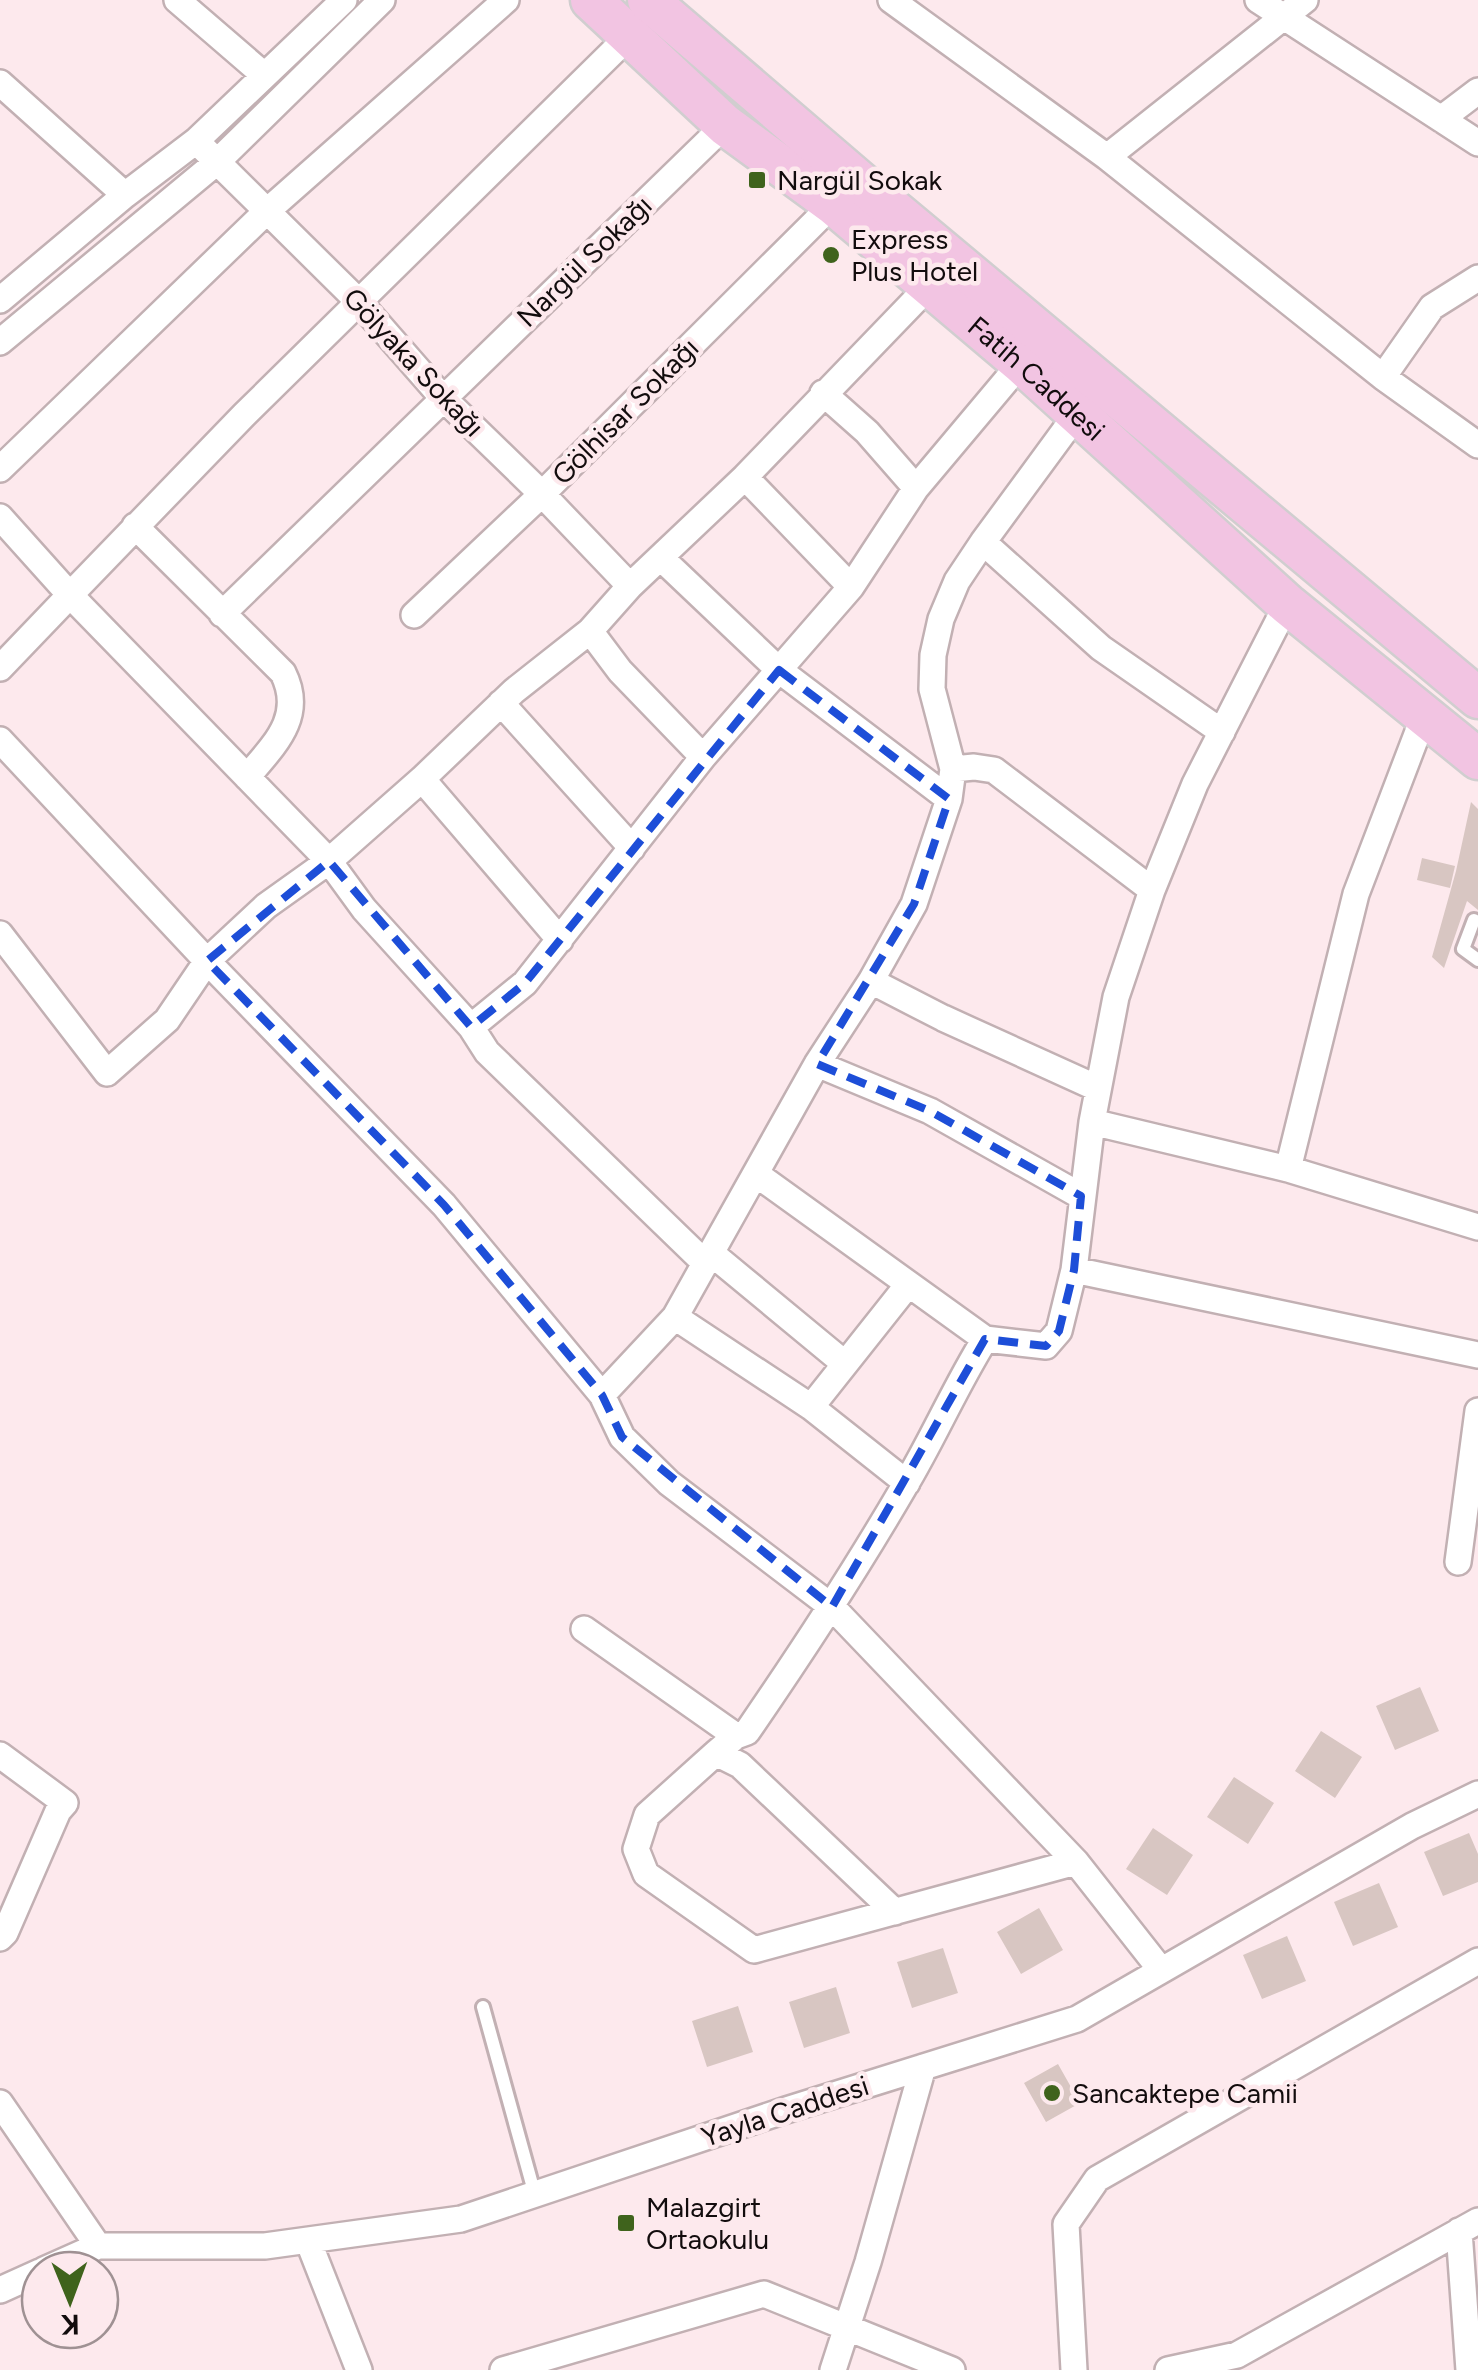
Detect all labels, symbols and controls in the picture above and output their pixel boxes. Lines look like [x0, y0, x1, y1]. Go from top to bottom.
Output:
place label: Nargül Sokak [777, 163, 943, 197]
marker: Nargül Sokak [746, 169, 768, 191]
street label: Nargül Sokağı [509, 188, 659, 334]
place label: Express Plus Hotel [851, 222, 978, 288]
marker: Express Plus Hotel [820, 244, 842, 266]
street label: Gölyaka Sokağı [337, 281, 491, 443]
street label: Fatih Caddesi [961, 309, 1112, 448]
street label: Gölhisar Sokağı [545, 331, 705, 491]
street label: Yayla Caddesi [697, 2068, 873, 2154]
place label: Sancaktepe Camii [1072, 2076, 1298, 2110]
marker: Sancaktepe Camii [1041, 2082, 1063, 2104]
place label: Malazgirt Ortaokulu [646, 2190, 769, 2256]
marker: Malazgirt Ortaokulu [615, 2212, 637, 2234]
north arrow [20, 2250, 120, 2350]
text: K [60, 2308, 80, 2342]

